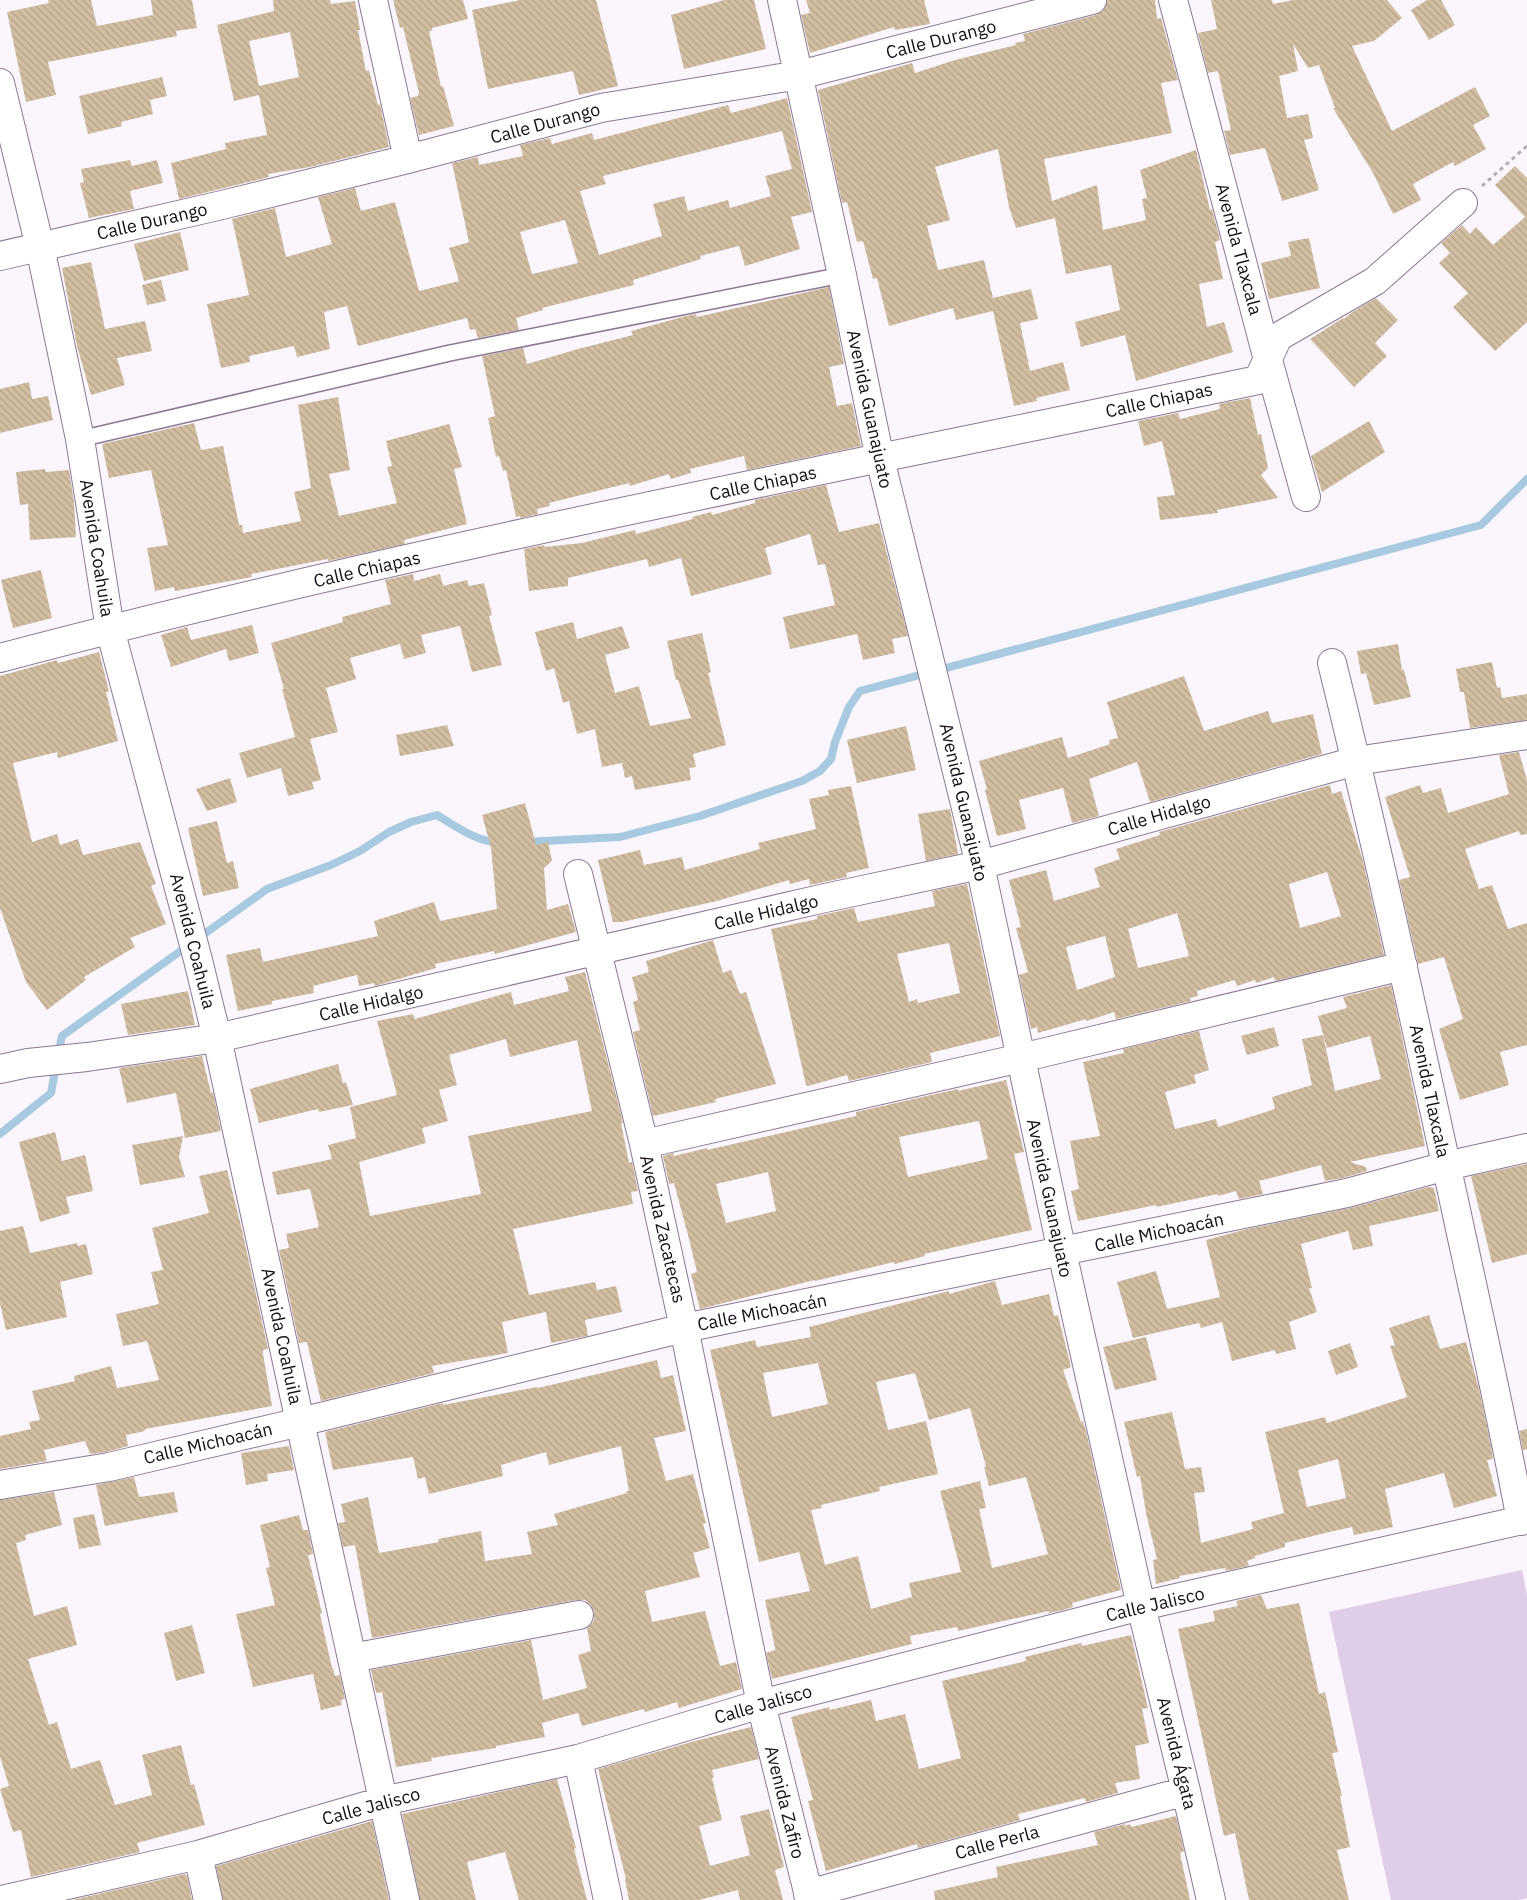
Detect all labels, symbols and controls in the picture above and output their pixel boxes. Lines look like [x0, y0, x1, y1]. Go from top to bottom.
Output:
street label: Calle Durango [884, 14, 998, 64]
street label: Calle Durango [488, 97, 602, 149]
street label: Avenida Tlaxcala [1210, 180, 1268, 318]
street label: Calle Durango [94, 197, 210, 245]
street label: Avenida Guanajuato [842, 328, 898, 490]
street label: Calle Chiapas [1103, 377, 1215, 423]
street label: Calle Chiapas [707, 460, 819, 506]
street label: Avenida Coahuila [75, 477, 119, 619]
street label: Calle Chiapas [311, 546, 423, 592]
street label: Avenida Guanajuato [935, 721, 993, 883]
street label: Calle Hidalgo [1105, 789, 1213, 841]
street label: Avenida Coahuila [165, 871, 221, 1012]
street label: Calle Hidalgo [712, 889, 820, 935]
street label: Calle Hidalgo [317, 980, 425, 1026]
street label: Avenida Tlaxcala [1405, 1022, 1455, 1160]
street label: Avenida Guanajuato [1022, 1117, 1078, 1279]
street label: Avenida Zacatecas [635, 1153, 691, 1305]
street label: Calle Michoacán [1092, 1207, 1226, 1257]
street label: Avenida Coahuila [256, 1266, 308, 1407]
street label: Calle Michoacán [695, 1288, 829, 1336]
street label: Calle Michoacán [141, 1417, 275, 1469]
street label: Calle Jalisco [1103, 1581, 1207, 1627]
street label: Calle Jalisco [711, 1679, 815, 1729]
street label: Avenida Ágata [1152, 1694, 1202, 1812]
street label: Avenida Zafiro [760, 1743, 810, 1861]
street label: Calle Jalisco [319, 1782, 423, 1830]
street label: Calle Perla [952, 1820, 1042, 1864]

